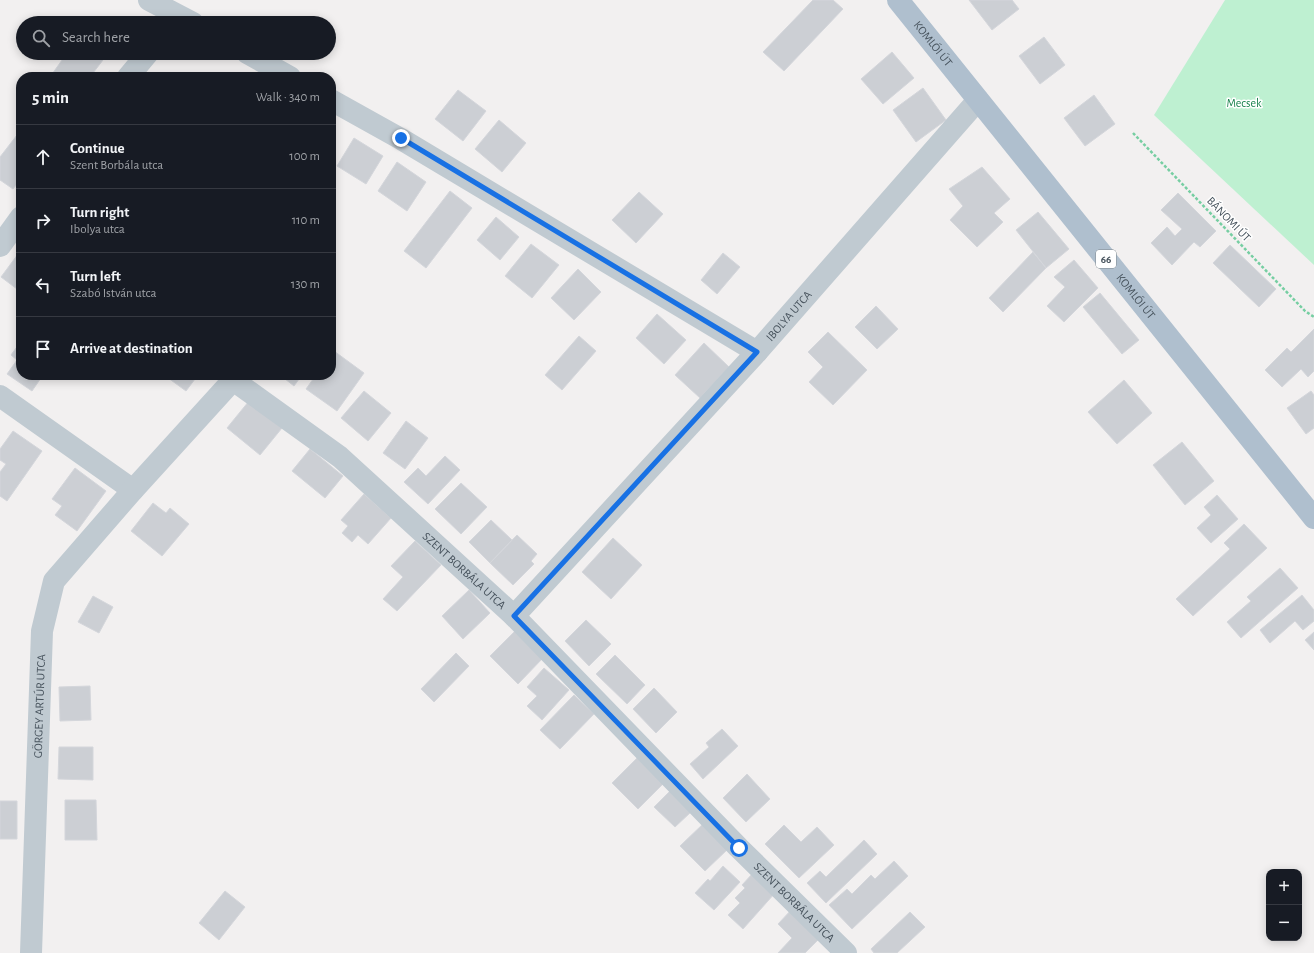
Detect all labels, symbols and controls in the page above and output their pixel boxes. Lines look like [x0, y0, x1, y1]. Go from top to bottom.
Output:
search box [16, 16, 336, 60]
street label: KOMLÓI ÚT [911, 19, 955, 69]
icon: search [30, 27, 52, 49]
text: Search here [62, 30, 130, 45]
text: 5 min [32, 89, 69, 106]
text: Walk · 340 m [256, 91, 320, 104]
park label: Mecsek [1227, 97, 1262, 109]
route end [392, 129, 410, 147]
text: Continue [70, 141, 125, 156]
icon: ahead [32, 146, 54, 168]
text: 100 m [289, 150, 320, 163]
text: Szent Borbála utca [70, 159, 163, 172]
street label: BÁNOMI ÚT [1205, 194, 1254, 244]
text: Turn right [70, 205, 129, 220]
icon: right [32, 210, 54, 232]
text: 110 m [292, 214, 320, 227]
text: Ibolya utca [70, 223, 125, 236]
road number: 66 [1096, 250, 1116, 268]
text: Turn left [70, 269, 121, 284]
street label: KOMLÓI ÚT [1114, 271, 1158, 321]
icon: left [32, 274, 54, 296]
text: 130 m [291, 278, 320, 291]
text: Szabó István utca [70, 287, 156, 300]
street label: IBOLYA UTCA [764, 288, 814, 343]
icon: arrive [32, 338, 54, 360]
text: Arrive at destination [70, 341, 193, 356]
street label: SZENT BORBÁLA UTCA [420, 530, 508, 611]
street label: GÖRGEY ARTÚR UTCA [31, 654, 47, 758]
route start [730, 839, 748, 857]
street label: SZENT BORBÁLA UTCA [752, 860, 837, 944]
map controls [1266, 869, 1302, 941]
button: + [1266, 869, 1302, 905]
button: − [1266, 905, 1302, 941]

